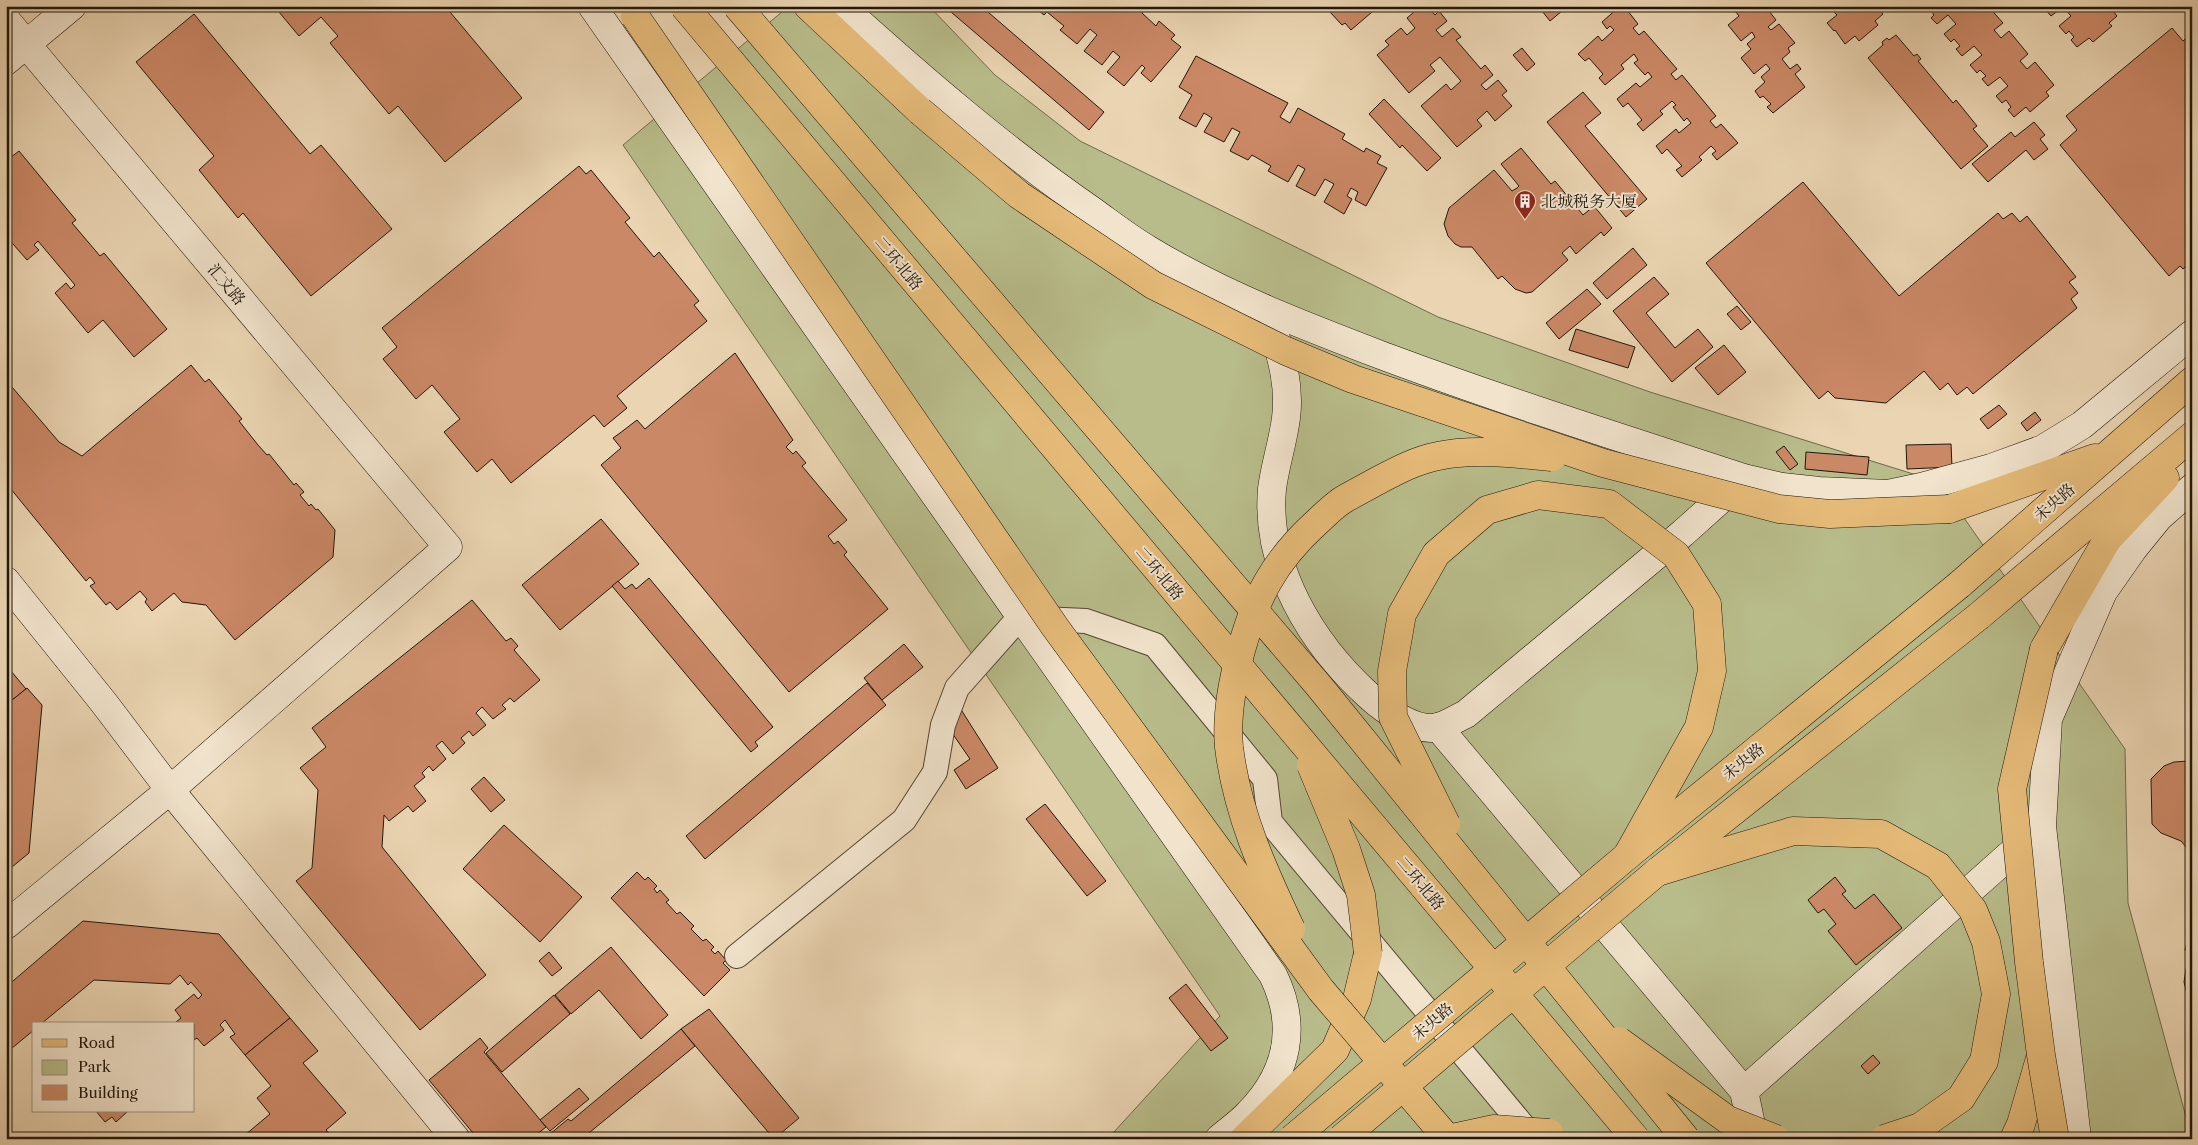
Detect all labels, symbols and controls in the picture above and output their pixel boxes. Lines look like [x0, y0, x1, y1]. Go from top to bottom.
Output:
building icon: 北城税务大厦 [1513, 189, 1537, 220]
place label: 北城税务大厦 [1541, 191, 1637, 211]
street label: 二环北路 [871, 232, 927, 294]
street label: 汇文路 [204, 259, 250, 309]
street label: 未央路 [2029, 479, 2079, 525]
street label: 二环北路 [1132, 542, 1188, 604]
street label: 未央路 [1718, 738, 1768, 784]
street label: 二环北路 [1393, 852, 1449, 914]
street label: 未央路 [1407, 998, 1457, 1044]
legend [32, 1022, 195, 1112]
text: Road [78, 1033, 115, 1052]
text: Park [78, 1057, 112, 1076]
text: Building [78, 1083, 138, 1102]

